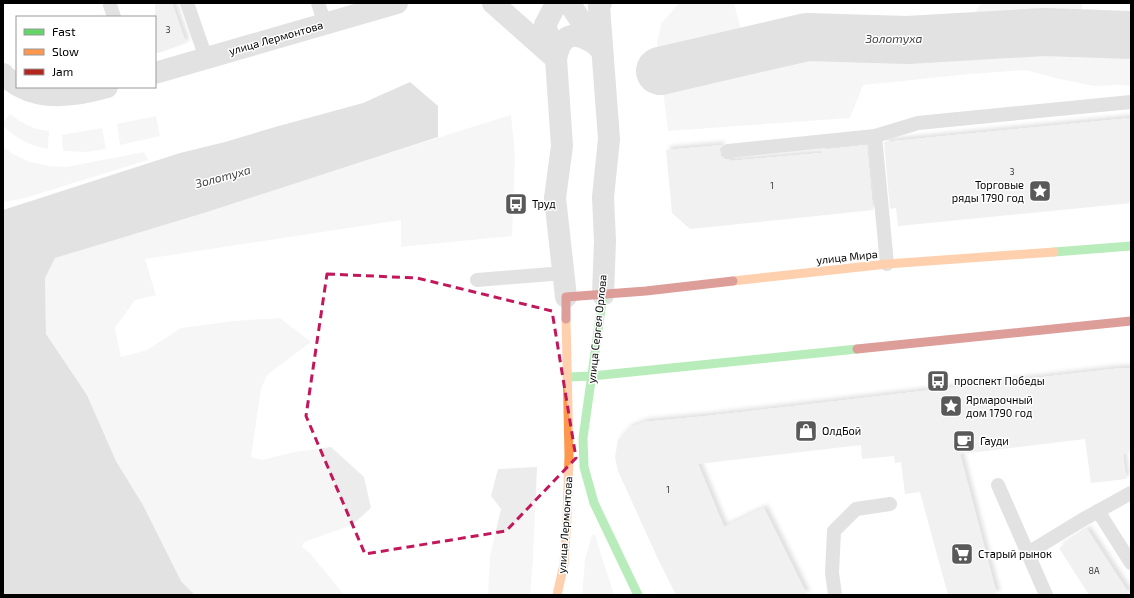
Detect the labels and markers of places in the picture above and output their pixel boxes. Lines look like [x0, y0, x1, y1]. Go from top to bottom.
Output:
place label: Торговые ряды 1790 год [952, 178, 1025, 204]
place icon: Торговые ряды 1790 год [1027, 178, 1053, 204]
bus stop icon: Труд [503, 191, 529, 217]
place label: Труд [532, 197, 556, 211]
bus stop icon: проспект Победы [925, 368, 951, 394]
place label: проспект Победы [954, 374, 1045, 387]
place icon: Ярмарочный дом 1790 год [938, 393, 964, 419]
place label: Ярмарочный дом 1790 год [966, 393, 1033, 419]
shop icon: ОлдБой [793, 418, 819, 444]
place label: ОлдБой [822, 424, 861, 437]
cafe icon: Гауди [951, 428, 977, 454]
place label: Гауди [980, 434, 1009, 448]
supermarket icon: Старый рынок [949, 541, 975, 567]
place label: Старый рынок [978, 547, 1052, 560]

